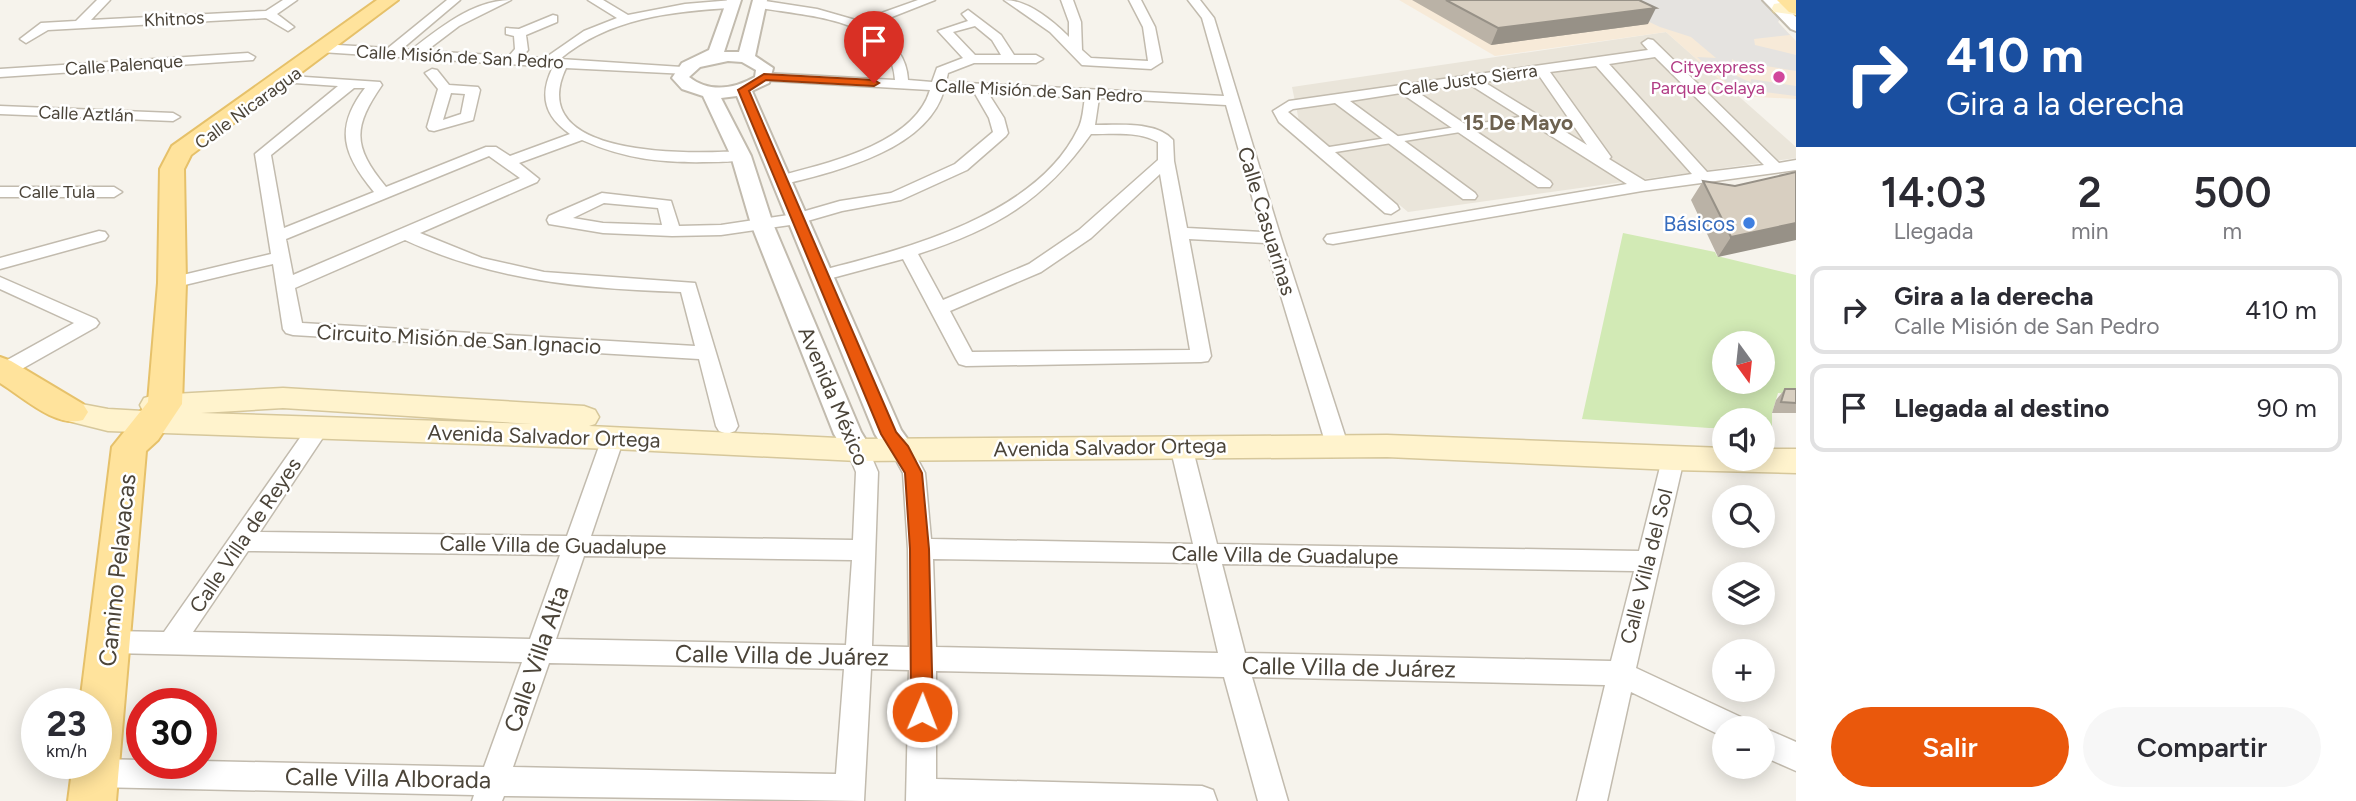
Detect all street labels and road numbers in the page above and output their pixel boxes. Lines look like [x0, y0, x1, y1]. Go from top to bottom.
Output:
street label: Khitnos [143, 6, 205, 32]
street label: Calle Misión de San Pedro [356, 41, 564, 73]
street label: Calle Palenque [64, 50, 184, 80]
street label: Calle Justo Sierra [1397, 59, 1539, 101]
street label: Calle Nicaragua [190, 62, 306, 154]
street label: Calle Misión de San Pedro [935, 75, 1143, 107]
street label: Calle Aztlán [38, 101, 134, 127]
street label: Calle Casuarinas [1233, 144, 1301, 298]
street label: Calle Tula [19, 181, 95, 203]
street label: Circuito Misión de San Ignacio [316, 319, 602, 359]
street label: Avenida México [793, 323, 875, 469]
street label: Avenida Salvador Ortega [427, 419, 661, 453]
street label: Avenida Salvador Ortega [993, 432, 1227, 462]
street label: Calle Villa de Reyes [184, 453, 306, 617]
street label: Camino Pelavacas [92, 472, 142, 668]
street label: Calle Villa del Sol [1615, 486, 1677, 646]
street label: Calle Villa de Guadalupe [439, 531, 667, 559]
street label: Calle Villa de Guadalupe [1171, 541, 1399, 569]
street label: Calle Villa Alta [497, 582, 575, 736]
street label: Calle Villa de Juárez [675, 639, 889, 671]
street label: Calle Villa de Juárez [1242, 651, 1456, 683]
street label: Calle Villa Alborada [285, 762, 491, 794]

